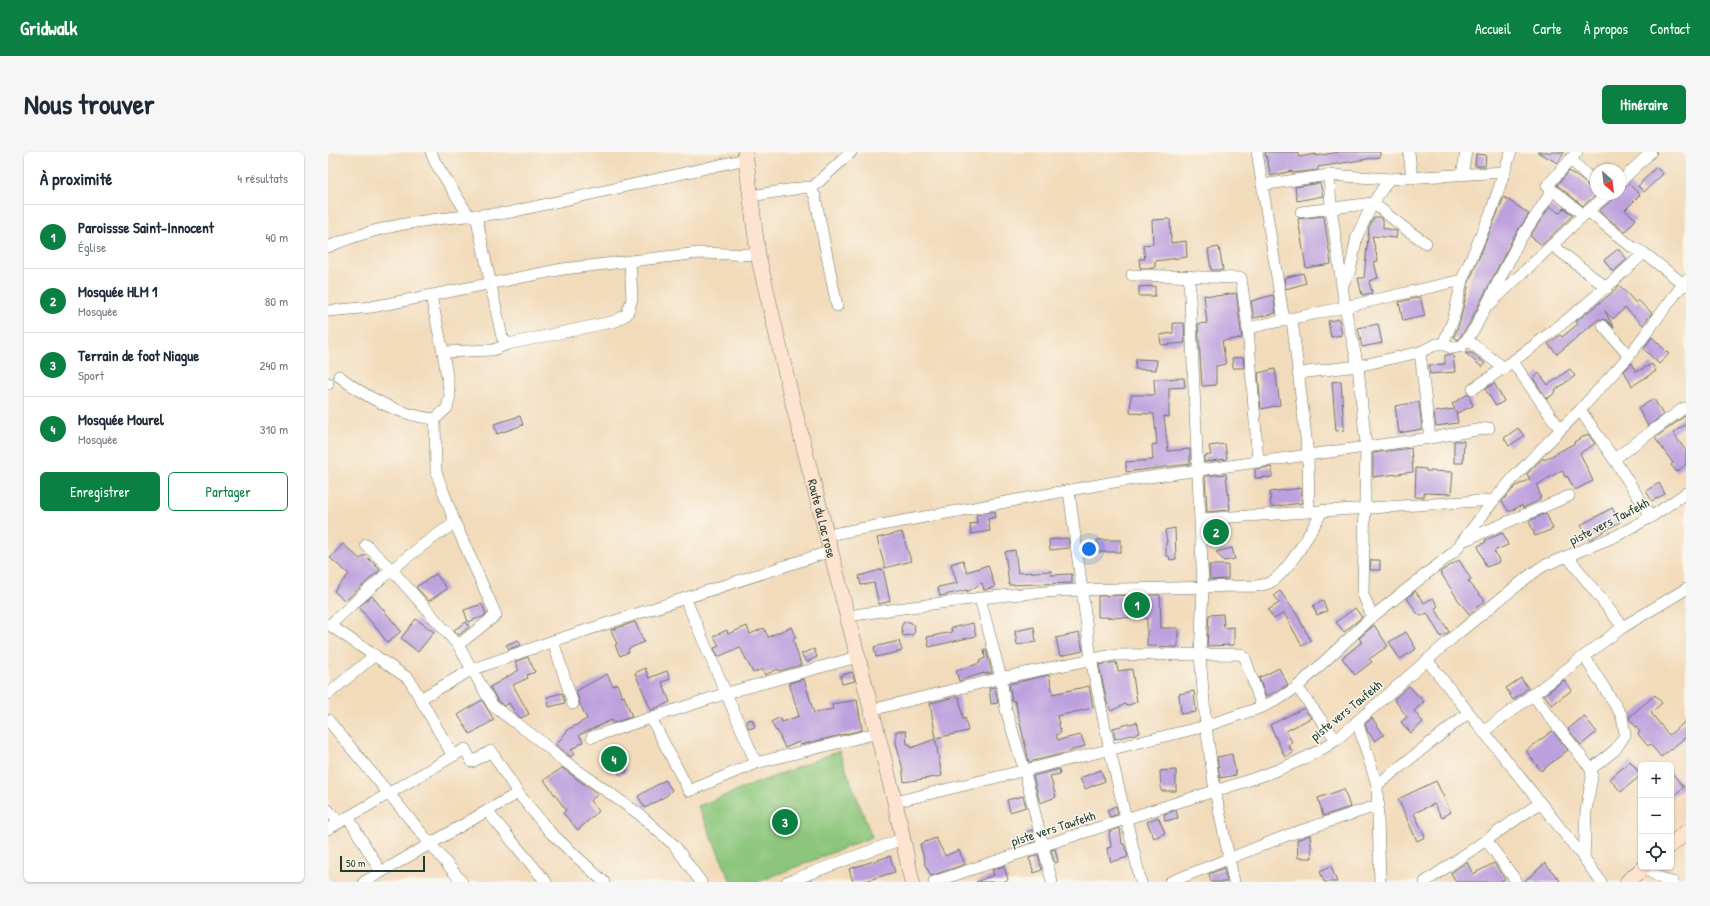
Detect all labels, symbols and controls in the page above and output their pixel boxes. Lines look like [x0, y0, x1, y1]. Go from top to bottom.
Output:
text: Gridwalk [20, 15, 77, 41]
text: Accueil [1475, 19, 1511, 38]
text: Carte [1533, 19, 1562, 38]
text: À propos [1584, 19, 1628, 38]
text: Contact [1650, 19, 1690, 38]
text: Nous trouver [24, 85, 155, 123]
button: Itinéraire [1602, 85, 1686, 124]
north arrow [1590, 164, 1626, 200]
text: À proximité [40, 167, 112, 190]
text: 4 résultats [237, 169, 288, 187]
text: Paroissse Saint-Innocent [78, 217, 214, 238]
text: 1 [51, 228, 55, 246]
text: 40 m [265, 228, 288, 246]
text: Église [78, 238, 106, 256]
text: Mosquée HLM 1 [78, 281, 158, 302]
text: 2 [50, 292, 56, 310]
text: 80 m [265, 292, 288, 310]
text: Mosquée [78, 302, 118, 320]
text: Terrain de foot Niague [78, 345, 199, 366]
text: 3 [50, 356, 56, 374]
text: 240 m [259, 356, 288, 374]
text: Sport [78, 366, 104, 384]
text: Mosquée Mourel [78, 409, 164, 430]
text: 4 [51, 420, 55, 438]
text: 310 m [260, 420, 288, 438]
text: Mosquée [78, 430, 118, 448]
button: Enregistrer [40, 472, 160, 511]
button: Partager [168, 472, 288, 511]
street label: Route du Lac rose [804, 477, 841, 560]
street label: piste vers Tawfekh [1566, 493, 1652, 549]
pin: 2 [1203, 517, 1229, 547]
your location [1079, 539, 1099, 559]
pin: 1 [1124, 590, 1150, 620]
street label: piste vers Tawfekh [1306, 675, 1386, 744]
pin: 4 [601, 744, 627, 774]
map controls [1638, 762, 1674, 870]
button: + [1638, 762, 1674, 798]
button: − [1638, 798, 1674, 834]
street label: piste vers Tawfekh [1009, 806, 1098, 850]
pin: 3 [772, 807, 798, 837]
button: locate [1638, 834, 1674, 870]
scale bar [340, 854, 425, 873]
text: 50 m [346, 856, 366, 870]

